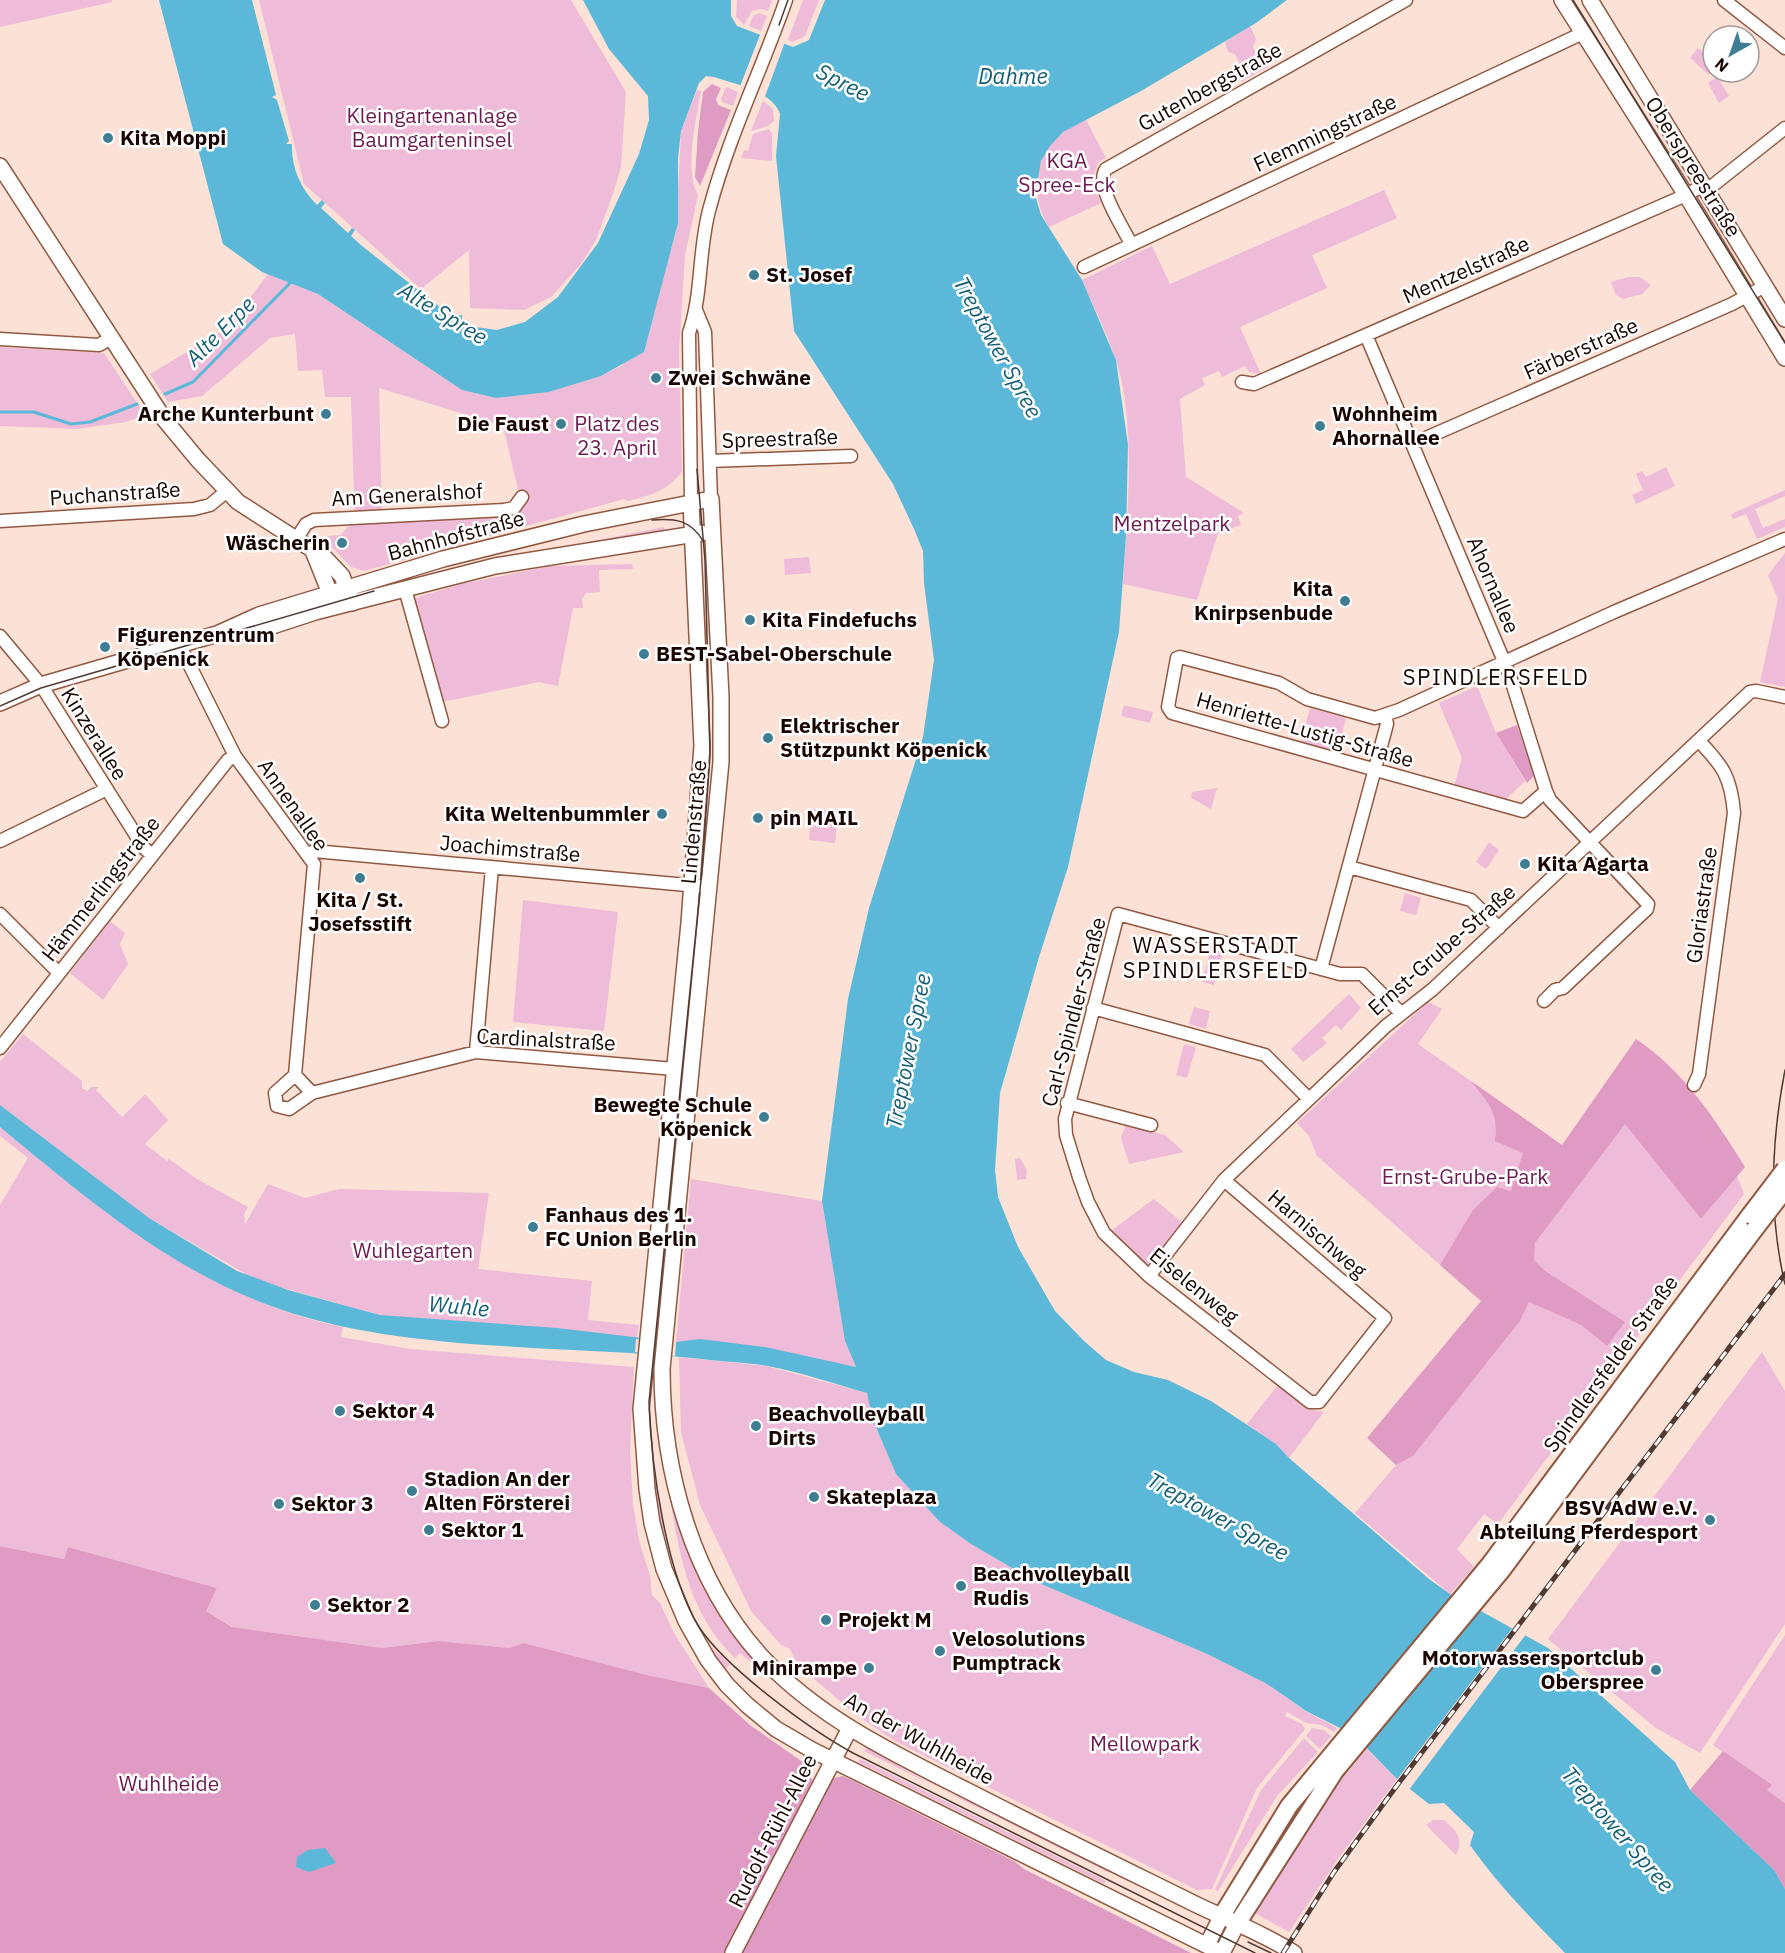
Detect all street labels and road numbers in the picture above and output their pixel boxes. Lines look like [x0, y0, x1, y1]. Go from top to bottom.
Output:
street label: Gutenbergstraße [1133, 35, 1287, 137]
street label: Flemmingstraße [1248, 87, 1401, 178]
street label: Oberspreestraße [1639, 91, 1748, 242]
street label: Mentzelstraße [1398, 229, 1533, 310]
street label: Färberstraße [1519, 310, 1642, 386]
street label: Spreestraße [721, 422, 839, 454]
street label: Puchanstraße [48, 474, 182, 512]
street label: Am Generalshof [331, 476, 484, 512]
street label: Bahnhofstraße [384, 503, 527, 567]
street label: Ahornallee [1461, 532, 1527, 637]
street label: Kinzerallee [55, 682, 134, 785]
street label: Henriette-Lustig-Straße [1193, 685, 1417, 773]
street label: Annenallee [252, 753, 336, 856]
street label: Lindenstraße [674, 759, 712, 885]
street label: Hämmerlingstraße [35, 810, 166, 967]
street label: Joachimstraße [439, 828, 582, 868]
street label: Gloriastraße [1679, 845, 1723, 965]
street label: Ernst-Grube-Straße [1362, 877, 1521, 1021]
street label: Carl-Spindler-Straße [1034, 914, 1112, 1110]
street label: Cardinalstraße [476, 1021, 616, 1057]
street label: Harnischweg [1262, 1183, 1373, 1284]
street label: Eiselenweg [1144, 1241, 1245, 1330]
street label: Spindlersfelder Straße [1536, 1269, 1684, 1458]
street label: An der Wuhlheide [840, 1685, 999, 1791]
street label: Rudolf-Rühl-Allee [721, 1749, 823, 1912]

